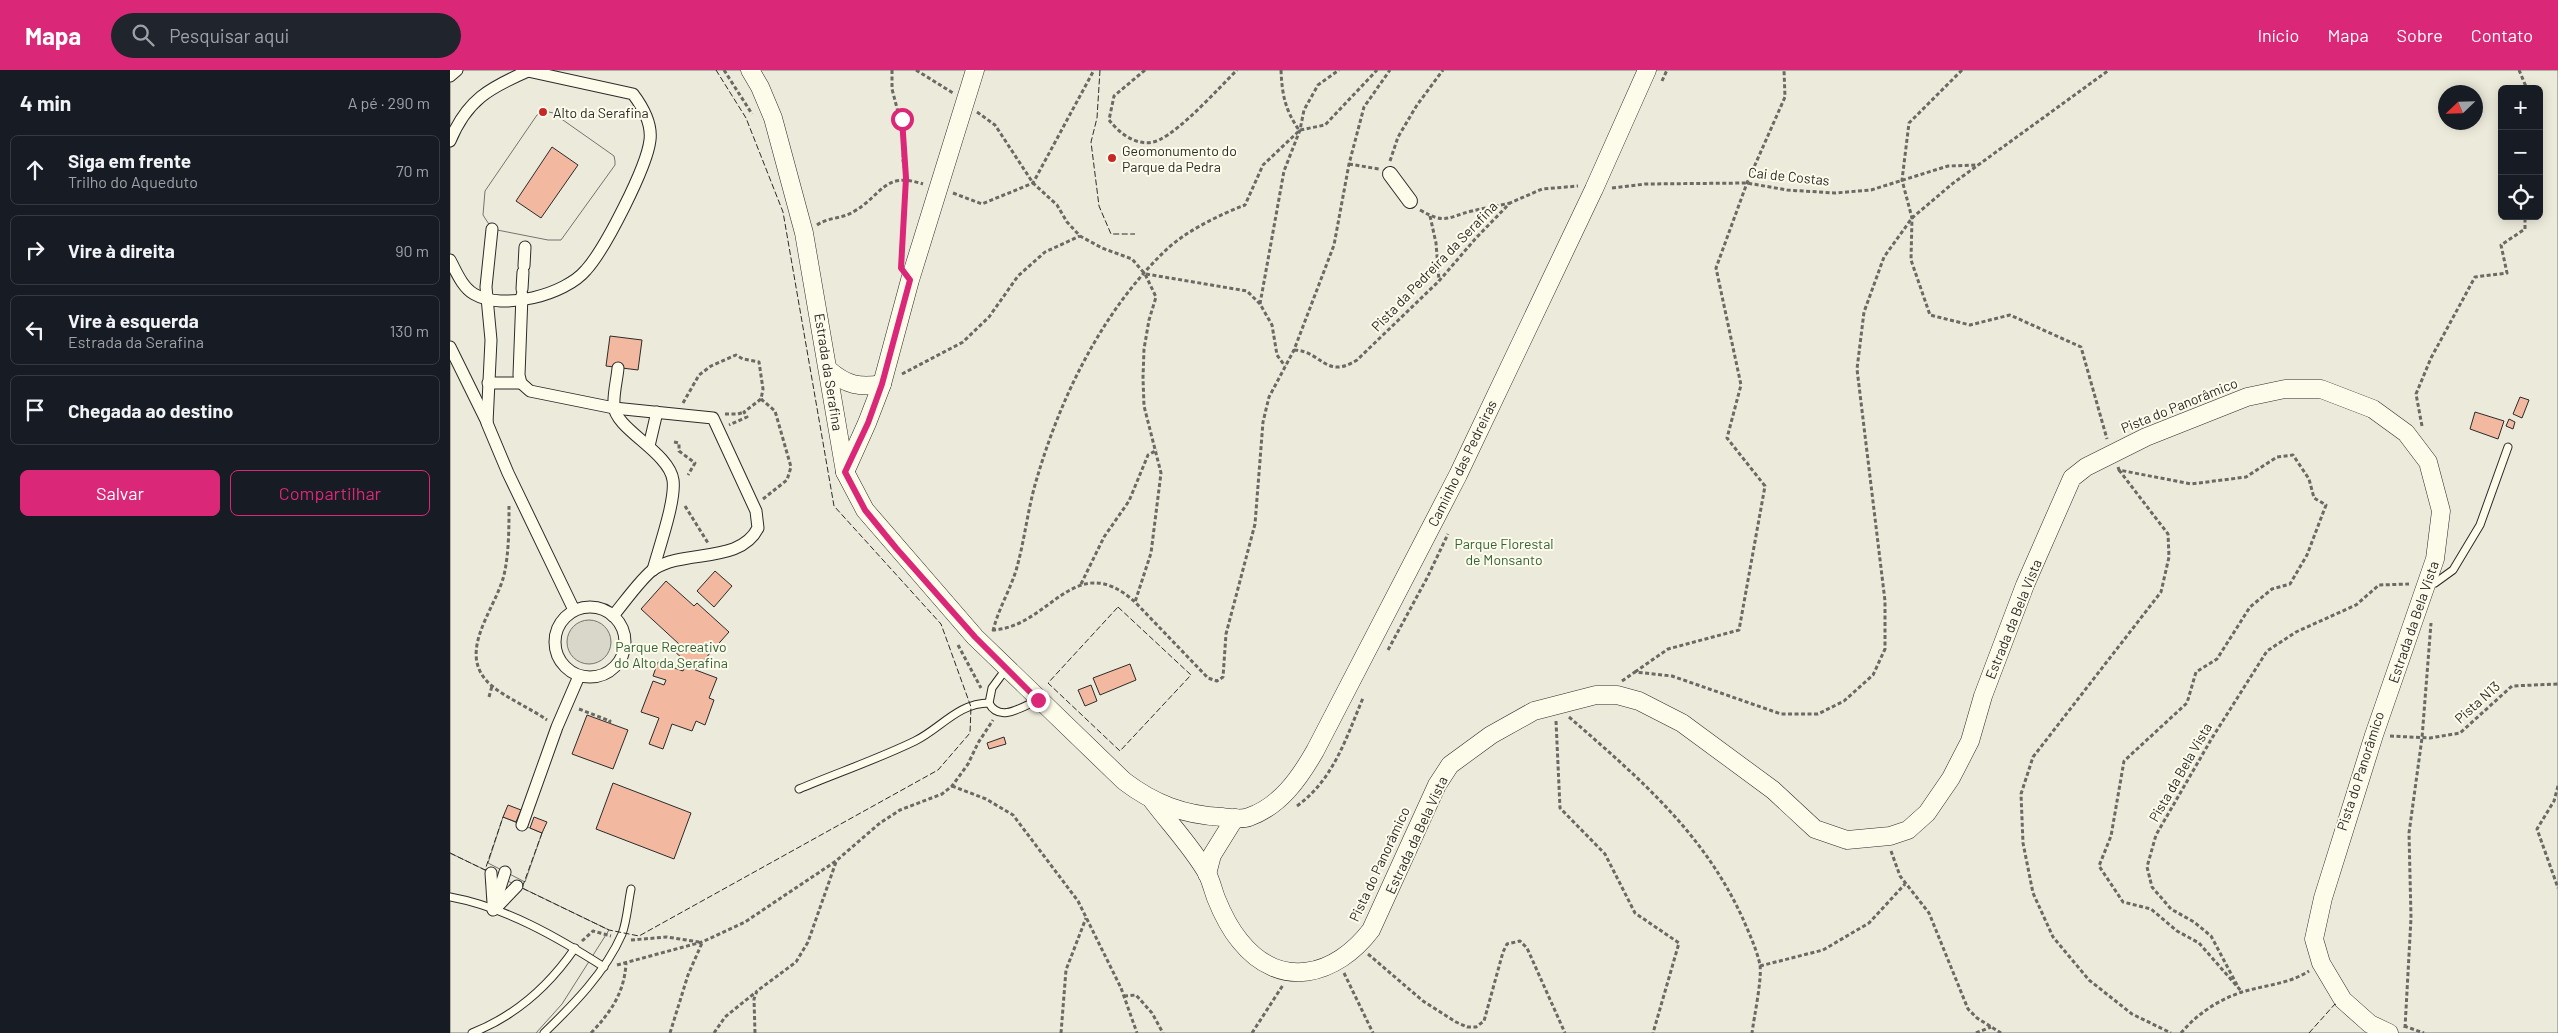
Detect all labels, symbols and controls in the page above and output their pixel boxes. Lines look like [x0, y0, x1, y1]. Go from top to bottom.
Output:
search box [111, 13, 461, 58]
text: Mapa [25, 21, 81, 50]
icon: search [129, 21, 157, 49]
text: Pesquisar aqui [169, 24, 289, 47]
text: Início [2257, 24, 2299, 46]
text: Mapa [2327, 24, 2369, 46]
text: Sobre [2397, 24, 2443, 46]
text: Contato [2471, 24, 2533, 46]
north arrow [2438, 85, 2483, 130]
map controls [2498, 85, 2543, 220]
button: + [2498, 85, 2543, 130]
text: 4 min [20, 90, 71, 115]
text: A pé · 290 m [348, 93, 430, 112]
place label: Alto da Serafina [553, 104, 649, 121]
marker: Alto da Serafina [537, 106, 549, 118]
route start [891, 108, 914, 131]
button: − [2498, 130, 2543, 175]
place label: Geomonumento do Parque da Pedra [1122, 142, 1237, 175]
text: Siga em frente [68, 149, 191, 172]
marker: Geomonumento do Parque da Pedra [1106, 152, 1118, 164]
icon: ahead [21, 156, 49, 184]
text: 70 m [396, 161, 429, 180]
street label: Cai de Costas [1748, 163, 1831, 189]
text: Trilho do Aqueduto [68, 172, 198, 191]
button: locate [2498, 175, 2543, 220]
street label: Pista da Pedreira da Serafina [1367, 197, 1501, 335]
icon: right [21, 236, 49, 264]
text: Vire à direita [68, 239, 175, 262]
text: 90 m [395, 241, 429, 260]
text: Vire à esquerda [68, 309, 199, 332]
street label: Estrada da Serafina [811, 312, 847, 432]
icon: left [21, 316, 49, 344]
text: 130 m [390, 321, 429, 340]
text: Estrada da Serafina [68, 332, 204, 351]
street label: Pista do Panorâmico [2118, 374, 2240, 436]
icon: arrive [21, 396, 49, 424]
street label: Caminho das Pedreiras [1424, 397, 1500, 529]
text: Chegada ao destino [68, 399, 233, 422]
button: Salvar [20, 470, 220, 516]
button: Compartilhar [230, 470, 430, 516]
park label: Parque Florestal de Monsanto [1454, 535, 1554, 568]
street label: Estrada da Bela Vista [1981, 557, 2045, 681]
street label: Estrada da Bela Vista [2384, 559, 2442, 685]
park label: Parque Recreativo do Alto da Serafina [614, 638, 728, 671]
street label: Pista N13 [2451, 677, 2503, 727]
route end [1027, 689, 1050, 712]
street label: Pista do Panorâmico [2333, 709, 2387, 833]
street label: Pista da Bela Vista [2145, 719, 2215, 825]
street label: Estrada da Bela Vista [1381, 773, 1451, 897]
street label: Pista do Panorâmico [1345, 804, 1413, 924]

